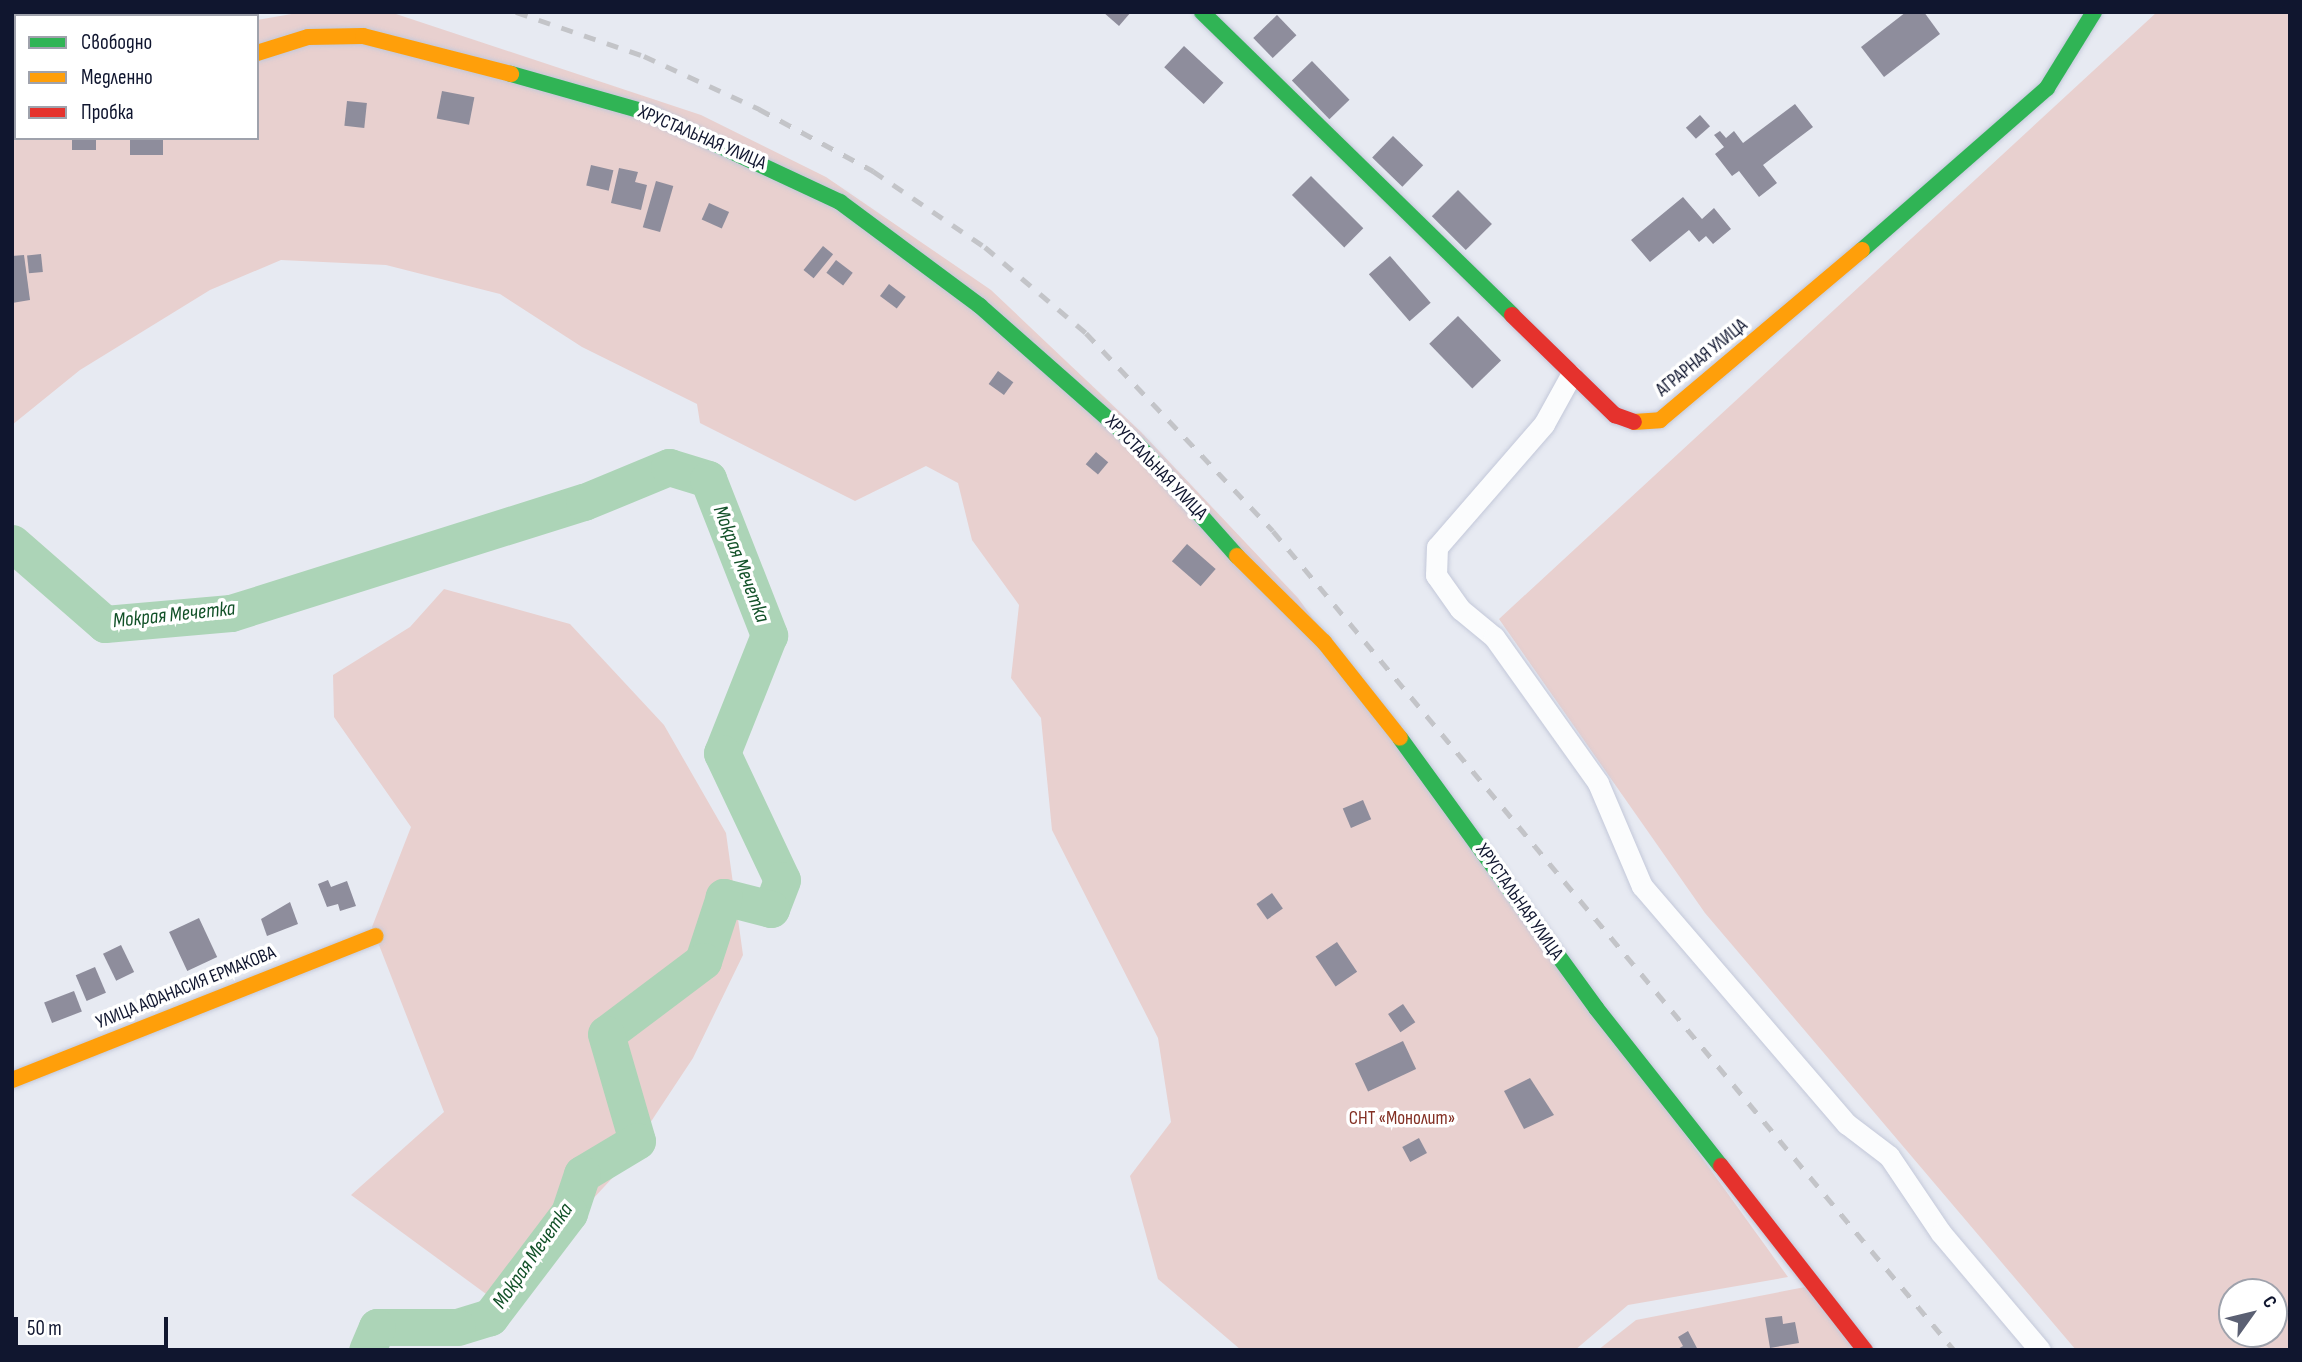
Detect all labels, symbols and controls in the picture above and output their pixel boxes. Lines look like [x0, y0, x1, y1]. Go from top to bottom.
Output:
legend [14, 14, 259, 140]
text: Свободно [81, 30, 152, 55]
text: Медленно [81, 65, 153, 90]
text: Пробка [81, 100, 134, 125]
street label: ХРУСТАЛЬНАЯ УЛИЦА [635, 101, 769, 175]
street label: АГРАРНАЯ УЛИЦА [1652, 314, 1752, 402]
street label: ХРУСТАЛЬНАЯ УЛИЦА [1100, 411, 1212, 525]
water label: Мокрая Мечетка [707, 502, 775, 626]
water label: Мокрая Мечетка [111, 596, 237, 634]
street label: ХРУСТАЛЬНАЯ УЛИЦА [1470, 839, 1568, 965]
street label: УЛИЦА АФАНАСИЯ ЕРМАКОВА [93, 942, 279, 1034]
park label: СНТ «Монолит» [1349, 1108, 1455, 1130]
water label: Мокрая Мечетка [487, 1198, 579, 1314]
north arrow [2218, 1278, 2288, 1348]
text: С [2257, 1292, 2281, 1313]
scale bar [18, 1302, 172, 1346]
text: 50 m [27, 1316, 62, 1341]

